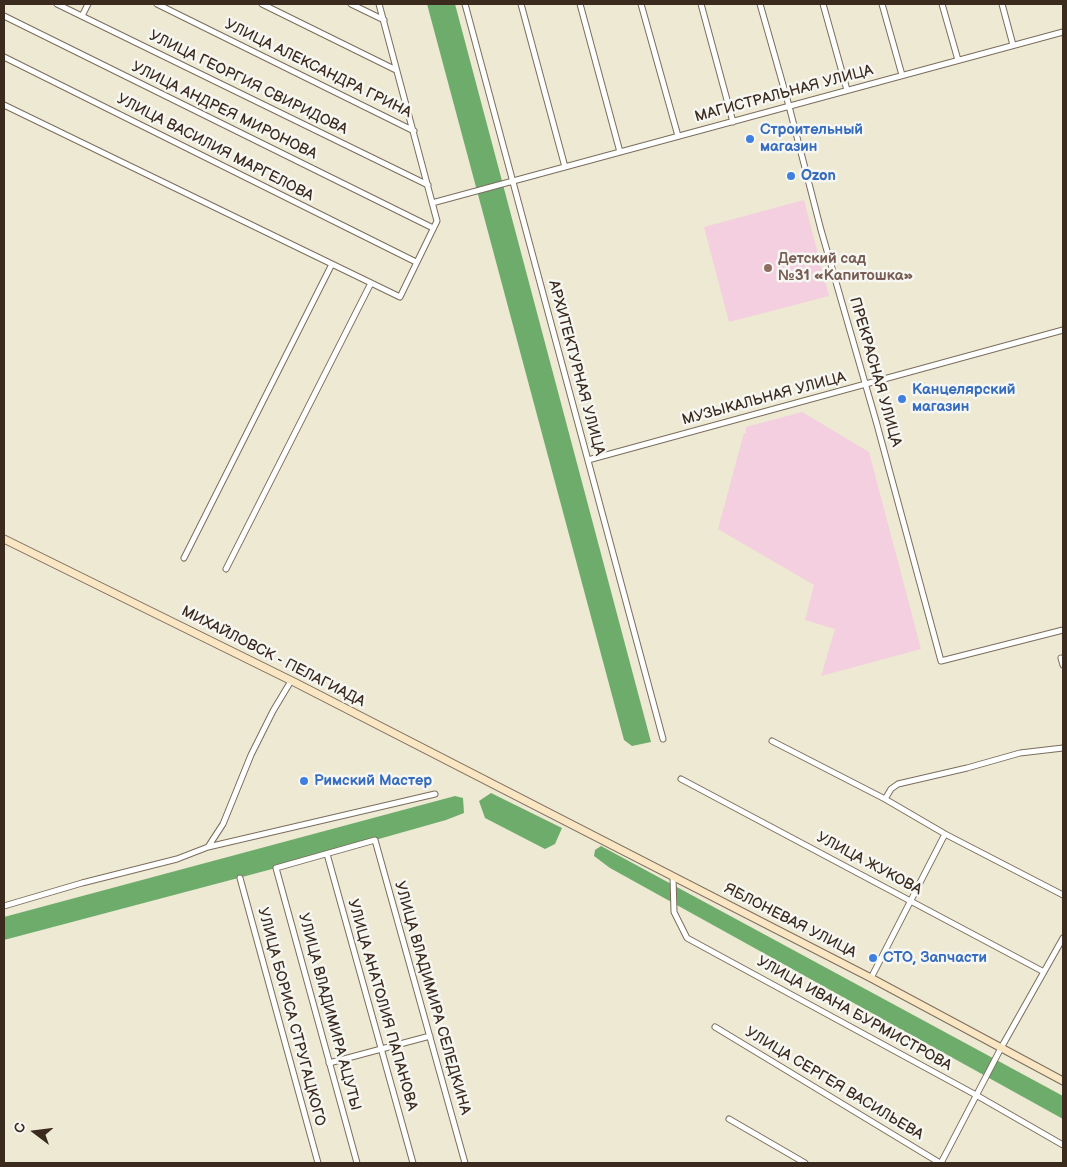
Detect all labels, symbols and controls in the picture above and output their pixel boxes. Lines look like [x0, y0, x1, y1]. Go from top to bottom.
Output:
street label: УЛИЦА АЛЕКСАНДРА ГРИНА [222, 16, 414, 122]
street label: УЛИЦА ГЕОРГИЯ СВИРИДОВА [146, 27, 350, 139]
street label: УЛИЦА АНДРЕЯ МИРОНОВА [128, 58, 320, 164]
street label: МАГИСТРАЛЬНАЯ УЛИЦА [693, 62, 875, 126]
street label: УЛИЦА ВАСИЛИЯ МАРГЕЛОВА [114, 90, 316, 206]
place label: Строительный магазин [760, 121, 863, 156]
marker: Строительный магазин [744, 133, 756, 145]
place label: Ozon [801, 167, 836, 185]
marker: Ozon [785, 170, 797, 182]
place label: Детский сад №31 «Капитошка» [778, 250, 913, 285]
marker: Детский сад №31 «Капитошка» [762, 262, 774, 274]
street label: АРХИТЕКТУРНАЯ УЛИЦА [544, 278, 608, 458]
street label: ПРЕКРАСНАЯ УЛИЦА [845, 295, 905, 449]
street label: МУЗЫКАЛЬНАЯ УЛИЦА [680, 368, 848, 430]
place label: Канцелярский магазин [912, 381, 1016, 416]
marker: Канцелярский магазин [896, 393, 908, 405]
street label: МИХАЙЛОВСК - ПЕЛАГИАДА [178, 603, 368, 711]
place label: Римский Мастер [314, 772, 432, 790]
marker: Римский Мастер [298, 775, 310, 787]
street label: УЛИЦА ЖУКОВА [813, 829, 925, 899]
street label: УЛИЦА ВЛАДИМИРА СЕЛЕДКИНА [390, 879, 474, 1117]
street label: ЯБЛОНЕВАЯ УЛИЦА [721, 880, 859, 962]
street label: УЛИЦА АНАТОЛИЯ ПАПАНОВА [343, 897, 421, 1113]
street label: УЛИЦА БОРИСА СТРУГАЦКОГО [253, 906, 329, 1128]
street label: УЛИЦА ВЛАДИМИРА АЦУТЫ [294, 911, 364, 1113]
place label: СТО, Запчасти [883, 949, 987, 967]
marker: СТО, Запчасти [867, 952, 879, 964]
street label: УЛИЦА ИВАНА БУРМИСТРОВА [753, 953, 955, 1075]
street label: УЛИЦА СЕРГЕЯ ВАСИЛЬЕВА [742, 1024, 926, 1144]
north arrow [10, 1107, 60, 1157]
text: С [11, 1121, 29, 1135]

